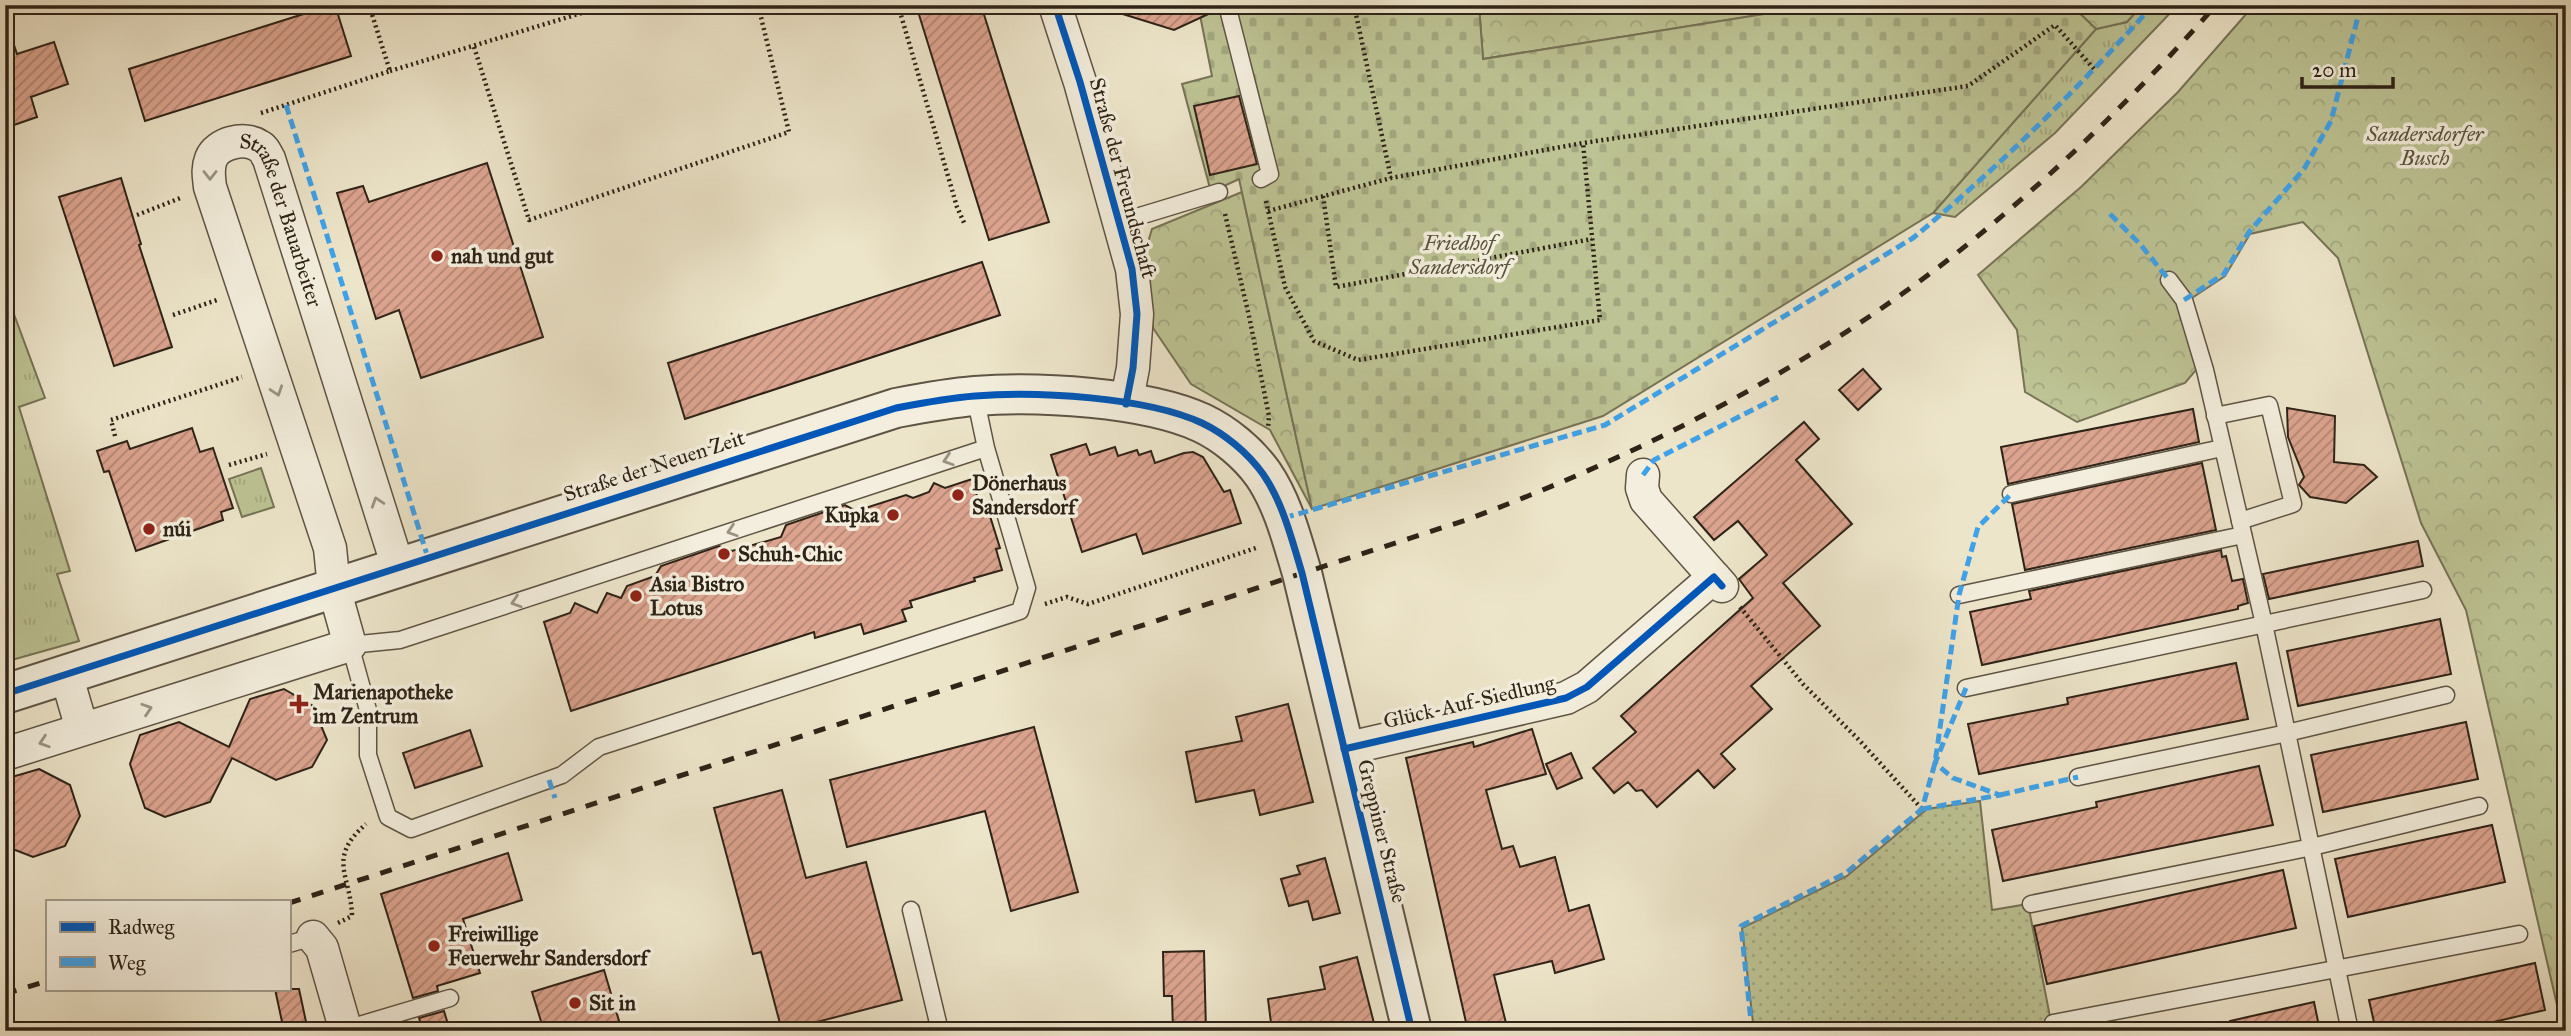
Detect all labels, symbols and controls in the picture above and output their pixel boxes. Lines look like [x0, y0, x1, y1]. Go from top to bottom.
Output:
scale bar [2302, 46, 2392, 90]
text: 20 m [2312, 57, 2357, 83]
street label: Straße der Freundschaft [1084, 75, 1162, 282]
park label: Sandersdorfer Busch [2365, 121, 2485, 171]
street label: Straße der Bauarbeiter [239, 128, 328, 310]
one-way arrow [202, 170, 218, 180]
park label: Friedhof Sandersdorf [1408, 230, 1515, 280]
place label: nah und gut [451, 243, 554, 269]
marker: nah und gut [429, 248, 445, 264]
one-way arrow [269, 385, 283, 397]
street label: Straße der Neuen Zeit [560, 424, 748, 508]
one-way arrow [943, 452, 955, 466]
place label: Dönerhaus Sandersdorf [972, 470, 1079, 520]
marker: Dönerhaus Sandersdorf [950, 487, 966, 503]
one-way arrow [371, 496, 385, 509]
place label: Kupka [824, 502, 880, 528]
marker: Kupka [885, 507, 901, 523]
place label: núi [163, 516, 191, 542]
marker: núi [141, 521, 157, 537]
one-way arrow [726, 523, 739, 537]
place label: Schuh-Chic [738, 541, 843, 567]
marker: Schuh-Chic [716, 546, 732, 562]
place label: Asia Bistro Lotus [648, 571, 744, 621]
marker: Asia Bistro Lotus [628, 588, 644, 604]
one-way arrow [510, 594, 523, 608]
street label: Glück-Auf-Siedlung [1381, 670, 1557, 734]
place label: Marienapotheke im Zentrum [313, 679, 454, 729]
marker: Marienapotheke im Zentrum [291, 696, 307, 712]
one-way arrow [140, 703, 153, 717]
one-way arrow [38, 734, 50, 748]
street label: Greppiner Straße [1352, 757, 1412, 906]
legend [46, 900, 290, 990]
text: Radweg [108, 914, 174, 940]
place label: Freiwillige Feuerwehr Sandersdorf [448, 921, 651, 971]
marker: Freiwillige Feuerwehr Sandersdorf [426, 938, 442, 954]
text: Weg [108, 950, 146, 976]
place label: Sit in [589, 990, 636, 1016]
marker: Sit in [567, 995, 583, 1011]

